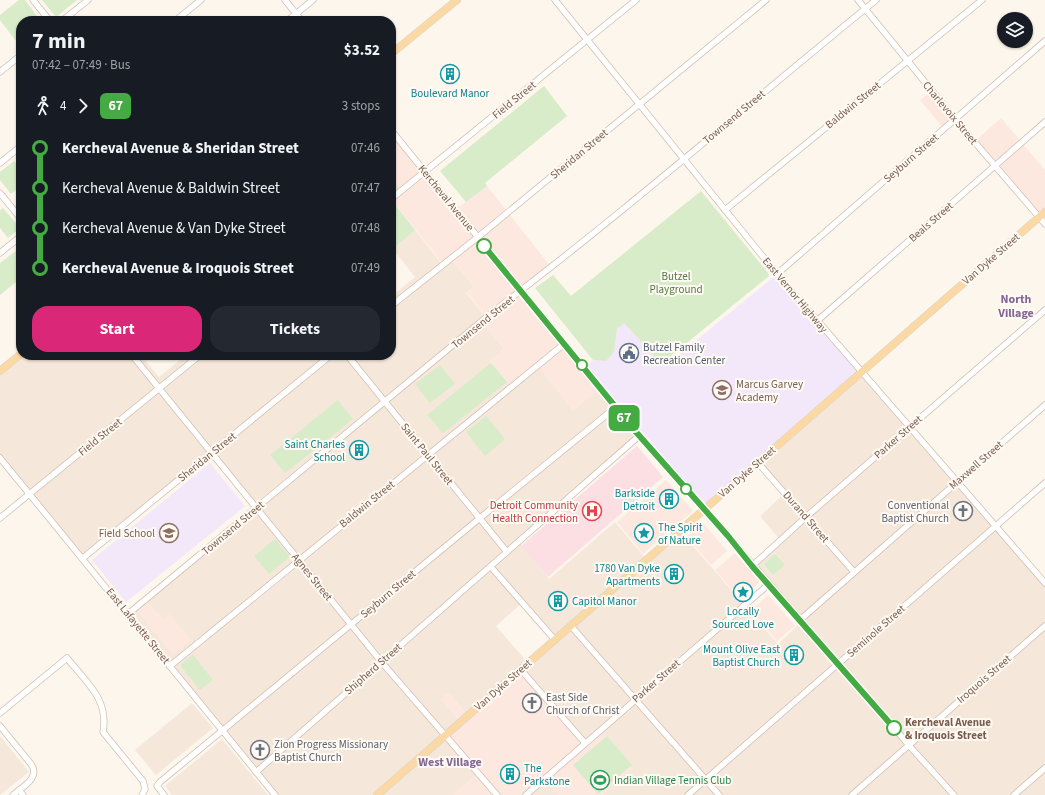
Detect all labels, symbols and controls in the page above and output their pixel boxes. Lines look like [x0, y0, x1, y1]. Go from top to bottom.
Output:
map controls [997, 12, 1033, 48]
button: layers [997, 12, 1033, 48]
text: 7 min [32, 25, 86, 57]
text: $3.52 [344, 40, 380, 61]
text: 07:42 – 07:49 · Bus [32, 56, 130, 74]
building icon: Boulevard Manor [439, 63, 461, 85]
street label: Field Street [489, 78, 539, 122]
street label: Baldwin Street [822, 78, 884, 132]
street label: Charlevoix Street [919, 78, 981, 148]
place label: Boulevard Manor [411, 86, 489, 101]
street label: Townsend Street [700, 86, 769, 147]
icon: walk [32, 95, 54, 117]
icon: forward [72, 95, 94, 117]
text: 67 [108, 96, 123, 116]
text: 4 [60, 97, 66, 115]
text: 3 stops [342, 97, 380, 115]
street label: Sheridan Street [547, 125, 611, 183]
street label: Seyburn Street [880, 130, 942, 186]
text: Kercheval Avenue & Sheridan Street [62, 138, 299, 159]
text: 07:46 [351, 139, 380, 157]
street label: Kercheval Avenue [415, 162, 478, 235]
text: Kercheval Avenue & Baldwin Street [62, 178, 280, 199]
text: 07:47 [351, 179, 380, 197]
street label: Beals Street [906, 198, 957, 246]
text: Kercheval Avenue & Van Dyke Street [62, 218, 286, 239]
text: 07:48 [351, 219, 380, 237]
street label: Van Dyke Street [959, 230, 1023, 288]
unlabelled marker [476, 238, 492, 254]
street label: East Vernor Highway [759, 254, 831, 336]
text: Kercheval Avenue & Iroquois Street [62, 258, 294, 279]
text: 07:49 [351, 259, 380, 277]
park label: Butzel Playground [649, 269, 703, 297]
district label: North Village [997, 291, 1034, 322]
street label: Townsend Street [448, 292, 518, 352]
button: Start [32, 306, 202, 352]
button: Tickets [210, 306, 380, 352]
place label: Butzel Family Recreation Center [643, 340, 725, 368]
public building icon: Butzel Family Recreation Center [618, 342, 640, 364]
unlabelled marker [576, 359, 588, 371]
place label: Marcus Garvey Academy [736, 377, 803, 405]
school or university icon: Marcus Garvey Academy [711, 379, 733, 401]
line badge: 67 [606, 405, 642, 431]
text: 67 [617, 408, 631, 428]
street label: Parker Street [871, 412, 926, 462]
street label: Field Street [75, 415, 125, 459]
street label: Saint Paul Street [397, 420, 457, 488]
street label: Sheridan Street [175, 429, 240, 485]
place label: Saint Charles School [284, 437, 345, 465]
street label: Maxwell Street [946, 437, 1006, 493]
building icon: Saint Charles School [348, 439, 370, 461]
street label: Van Dyke Street [715, 443, 779, 501]
street label: Baldwin Street [336, 477, 398, 531]
unlabelled marker [680, 483, 692, 495]
place label: Barkside Detroit [615, 486, 656, 514]
building icon: Barkside Detroit [658, 488, 680, 510]
street label: Durand Street [779, 488, 833, 546]
street label: Townsend Street [199, 497, 268, 558]
place label: Detroit Community Health Connection [490, 498, 578, 526]
place label: Conventional Baptist Church [881, 498, 949, 526]
hospital icon: Detroit Community Health Connection [581, 500, 603, 522]
church icon: Conventional Baptist Church [952, 500, 974, 522]
place label: The Spirit of Nature [658, 520, 703, 548]
school or university icon: Field School [158, 522, 180, 544]
place icon: The Spirit of Nature [633, 522, 655, 544]
place label: Field School [99, 526, 155, 541]
street label: Agnes Street [288, 550, 336, 604]
place label: 1780 Van Dyke Apartments [594, 561, 661, 589]
building icon: 1780 Van Dyke Apartments [663, 563, 685, 585]
street label: Seyburn Street [357, 566, 419, 622]
place icon: Locally Sourced Love [732, 581, 754, 603]
street label: East Lafayette Street [103, 585, 174, 667]
building icon: Capitol Manor [547, 590, 569, 612]
place label: Capitol Manor [572, 594, 637, 609]
street label: Seminole Street [843, 601, 909, 661]
place label: Locally Sourced Love [712, 604, 774, 632]
street label: Shipherd Street [341, 640, 405, 698]
place label: Mount Olive East Baptist Church [703, 642, 780, 670]
building icon: Mount Olive East Baptist Church [783, 644, 805, 666]
street label: Iroquois Street [954, 651, 1015, 707]
street label: Van Dyke Street [471, 656, 535, 714]
street label: Parker Street [629, 656, 684, 706]
place label: East Side Church of Christ [546, 690, 620, 718]
church icon: East Side Church of Christ [521, 692, 543, 714]
place label: Kercheval Avenue & Iroquois Street [905, 715, 991, 743]
marker: Kercheval Avenue & Iroquois Street [886, 720, 902, 736]
place label: Zion Progress Missionary Baptist Church [274, 737, 388, 765]
church icon: Zion Progress Missionary Baptist Church [249, 739, 271, 761]
district label: West Village [418, 754, 482, 771]
place label: The Parkstone [524, 761, 570, 789]
building icon: The Parkstone [499, 763, 521, 785]
sports icon: Indian Village Tennis Club [589, 769, 611, 791]
place label: Indian Village Tennis Club [614, 773, 731, 788]

